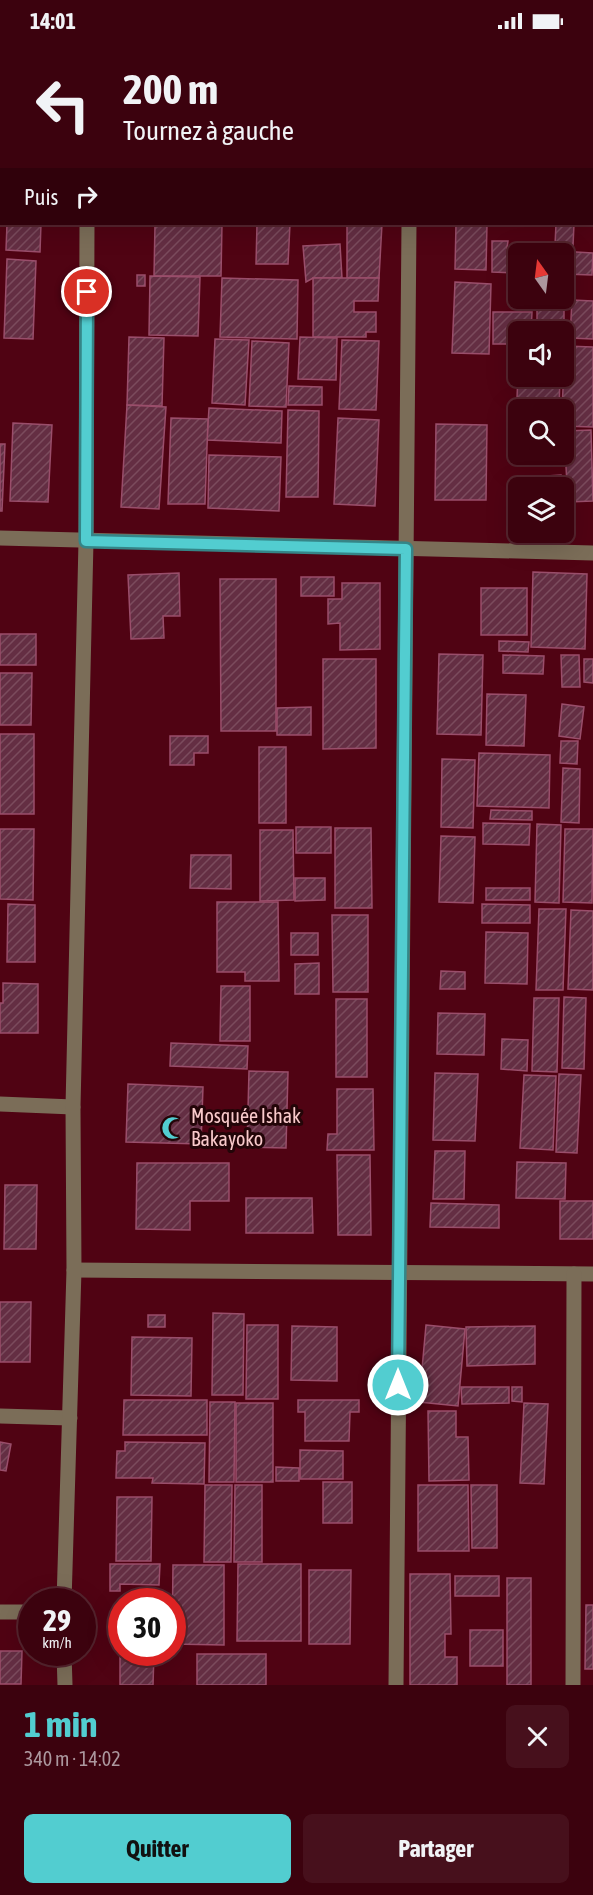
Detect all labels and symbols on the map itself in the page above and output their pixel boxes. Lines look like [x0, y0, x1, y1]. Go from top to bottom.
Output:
north arrow [508, 243, 574, 309]
pin [61, 266, 112, 317]
place label: Mosquée Ishak Bakayoko [191, 1104, 301, 1150]
mosque icon: Mosquée Ishak Bakayoko [160, 1115, 186, 1141]
position arrow [366, 1353, 430, 1417]
speed limit sign: 30 [108, 1588, 186, 1666]

